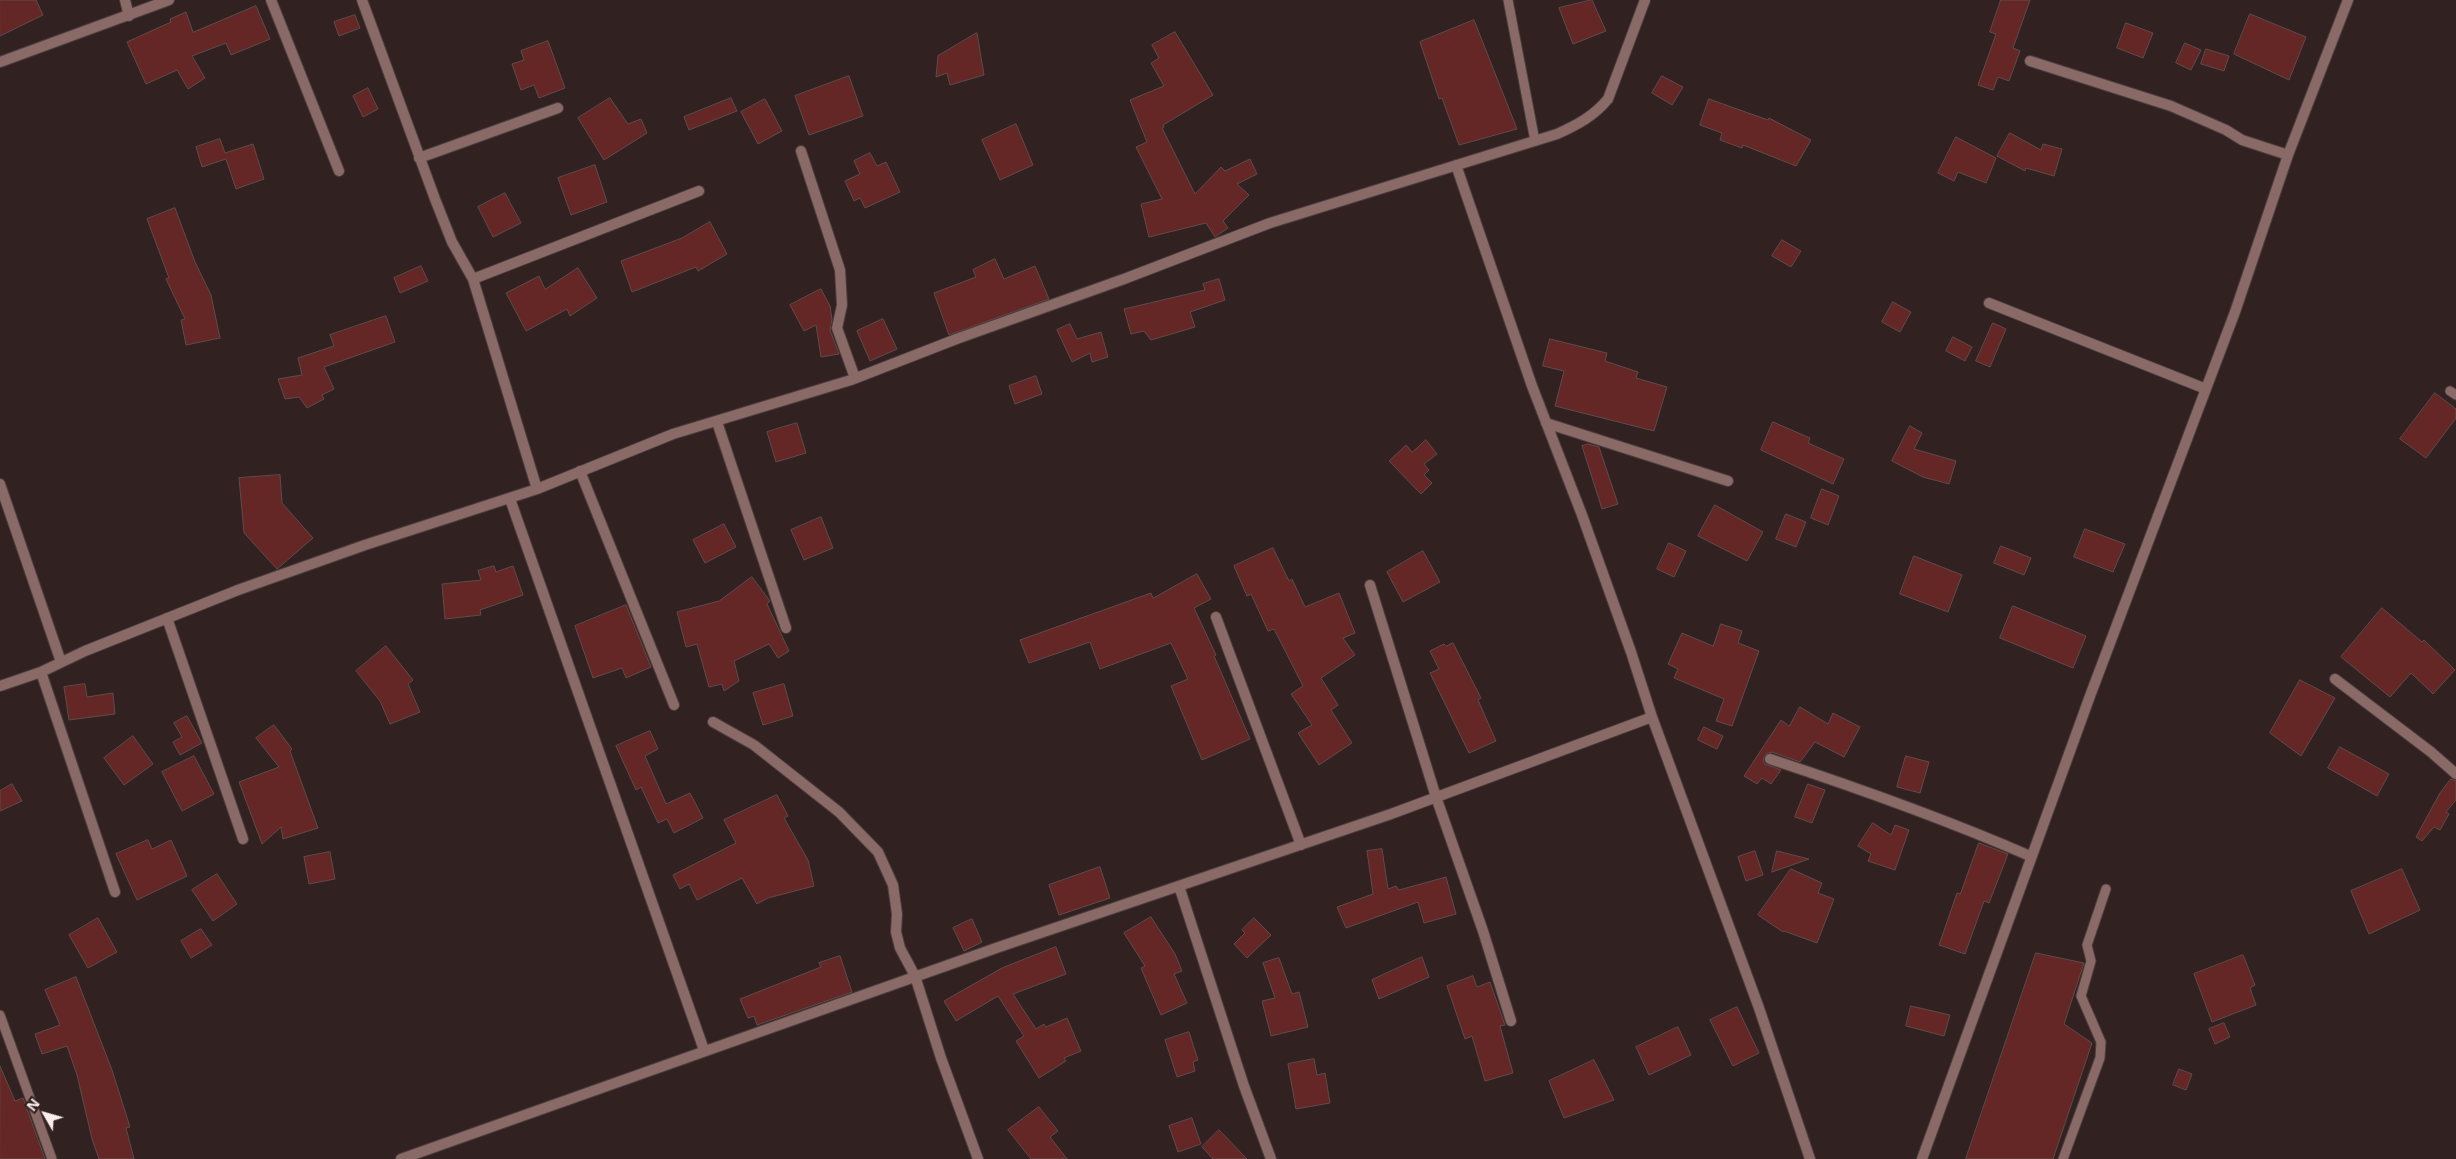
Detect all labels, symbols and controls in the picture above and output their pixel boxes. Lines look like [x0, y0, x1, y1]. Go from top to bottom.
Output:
north arrow [20, 1089, 70, 1139]
text: N [22, 1094, 44, 1115]

